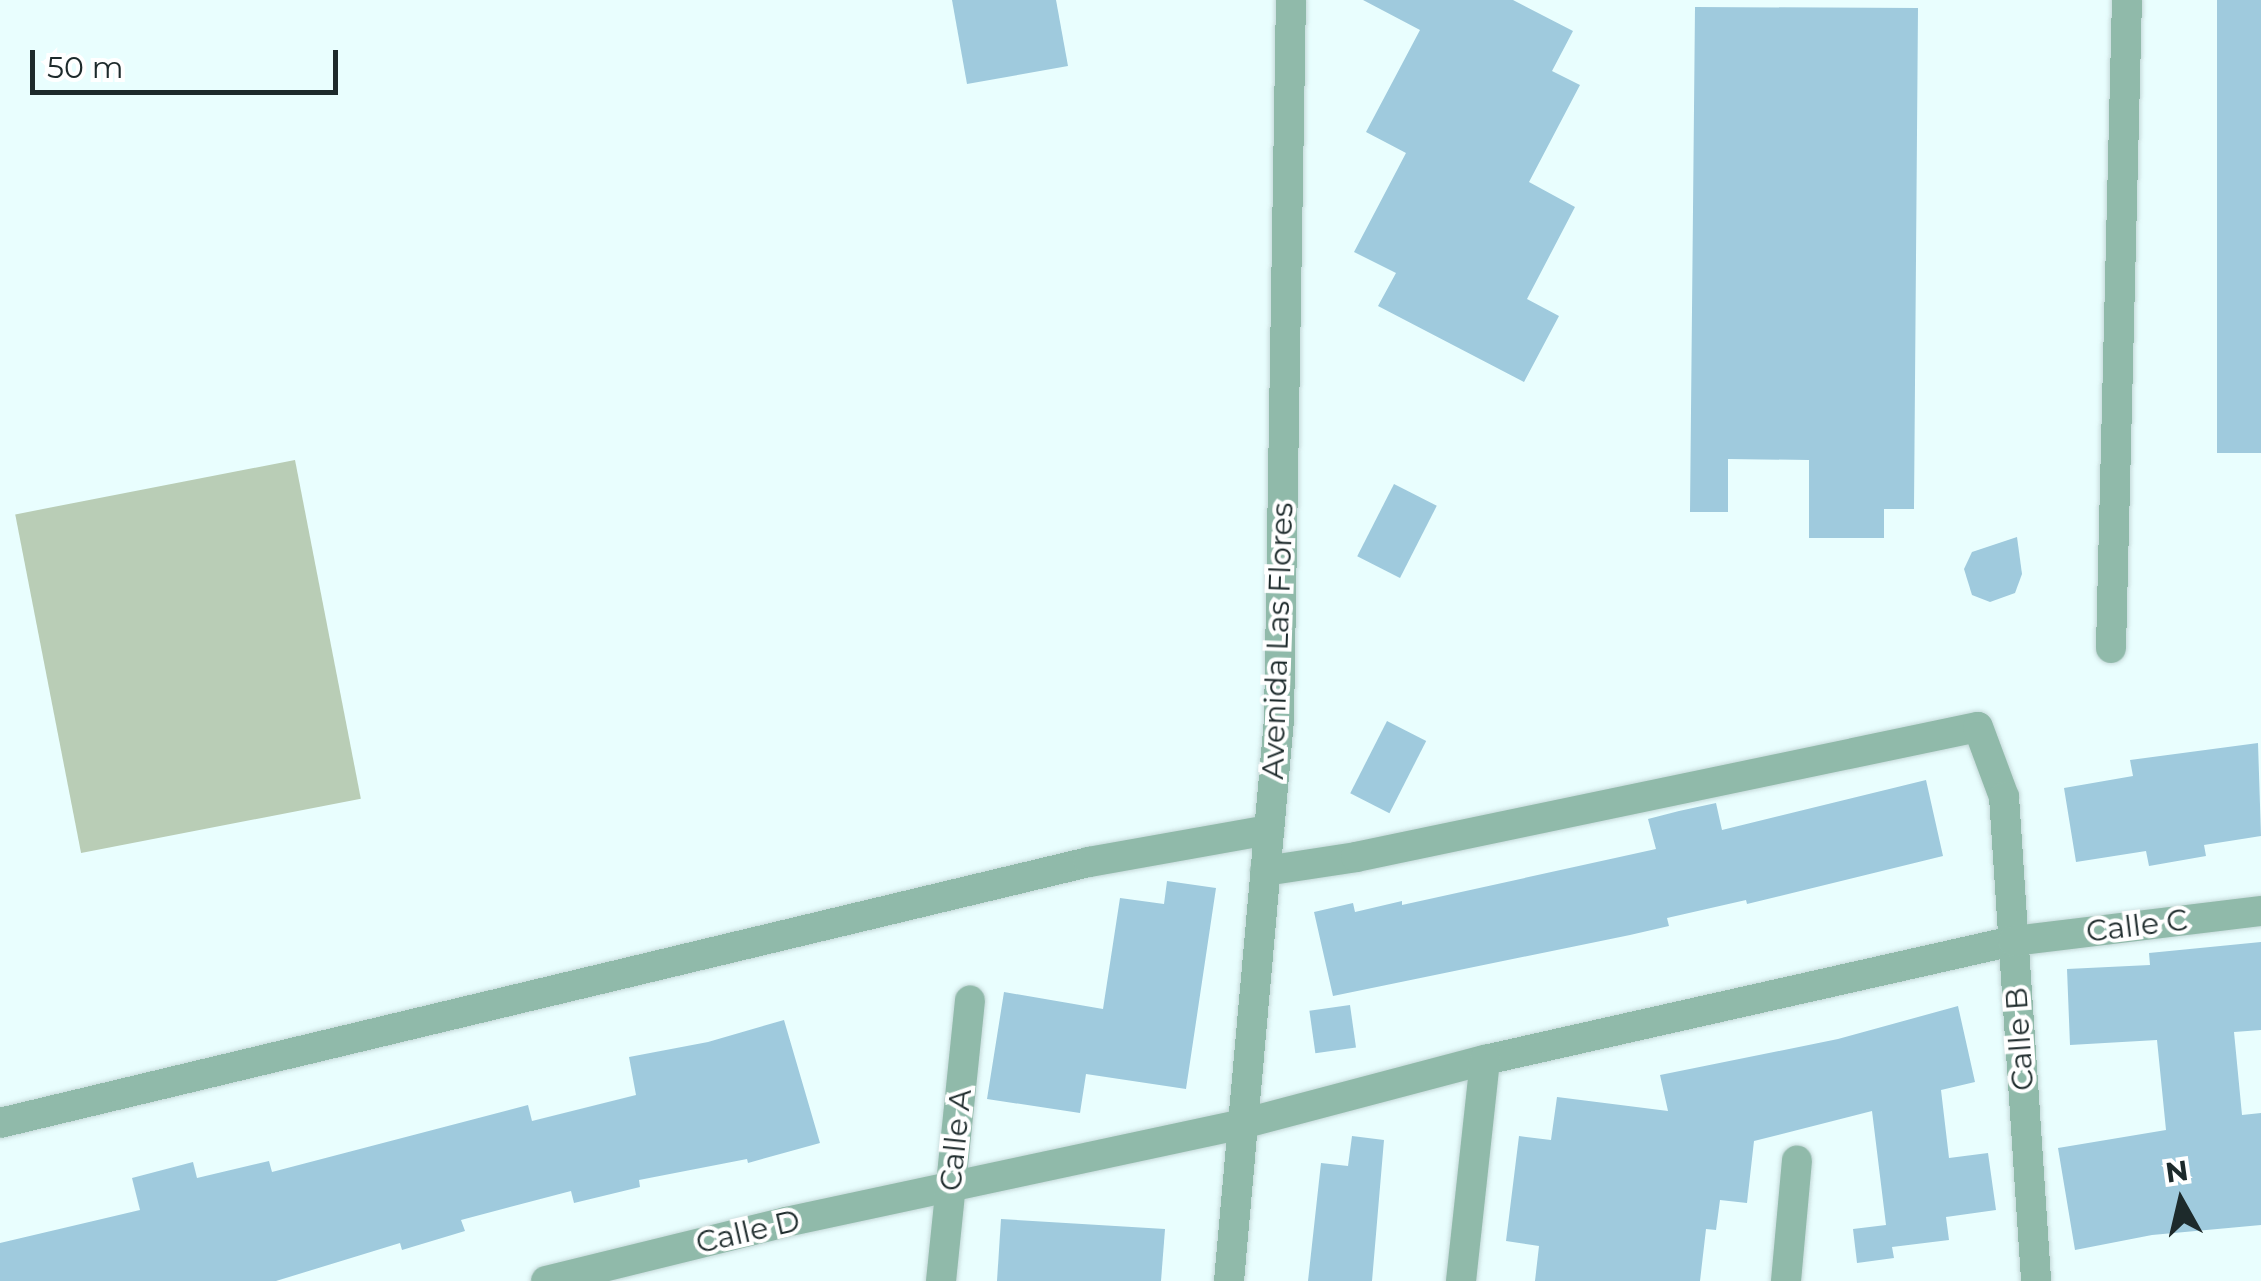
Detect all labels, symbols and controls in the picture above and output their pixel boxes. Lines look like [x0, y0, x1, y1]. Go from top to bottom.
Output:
scale bar [35, 30, 342, 92]
text: 50 m [47, 49, 124, 86]
street label: Avenida Las Flores [1255, 502, 1301, 780]
street label: Calle C [2084, 902, 2190, 950]
street label: Calle B [1998, 986, 2042, 1092]
street label: Calle A [933, 1087, 979, 1193]
north arrow [2131, 1151, 2231, 1251]
text: N [2163, 1153, 2190, 1190]
street label: Calle D [692, 1203, 804, 1261]

